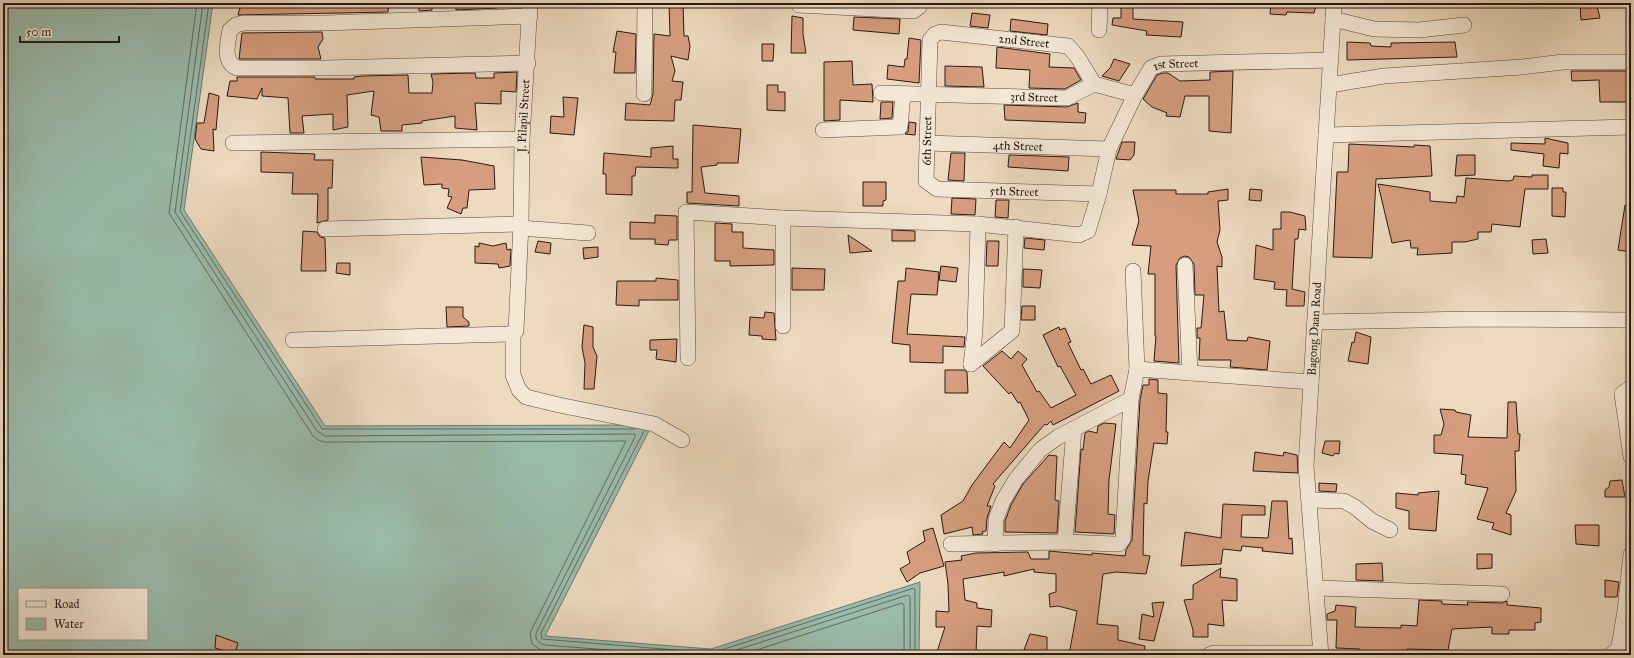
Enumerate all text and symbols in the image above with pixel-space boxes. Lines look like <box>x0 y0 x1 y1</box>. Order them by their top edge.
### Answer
scale bar <box>20 18 119 44</box>
text: 50 m <box>26 25 51 39</box>
street label: 2nd Street <box>998 31 1051 51</box>
street label: 1st Street <box>1151 56 1199 74</box>
street label: J. Pilapil Street <box>515 78 533 154</box>
street label: 3rd Street <box>1010 89 1059 105</box>
street label: 6th Street <box>920 115 934 166</box>
street label: 4th Street <box>993 138 1044 154</box>
street label: 5th Street <box>990 184 1040 199</box>
street label: Bagong Daan Road <box>1304 282 1324 376</box>
legend <box>18 588 148 640</box>
text: Road <box>54 597 80 611</box>
text: Water <box>54 617 84 631</box>

